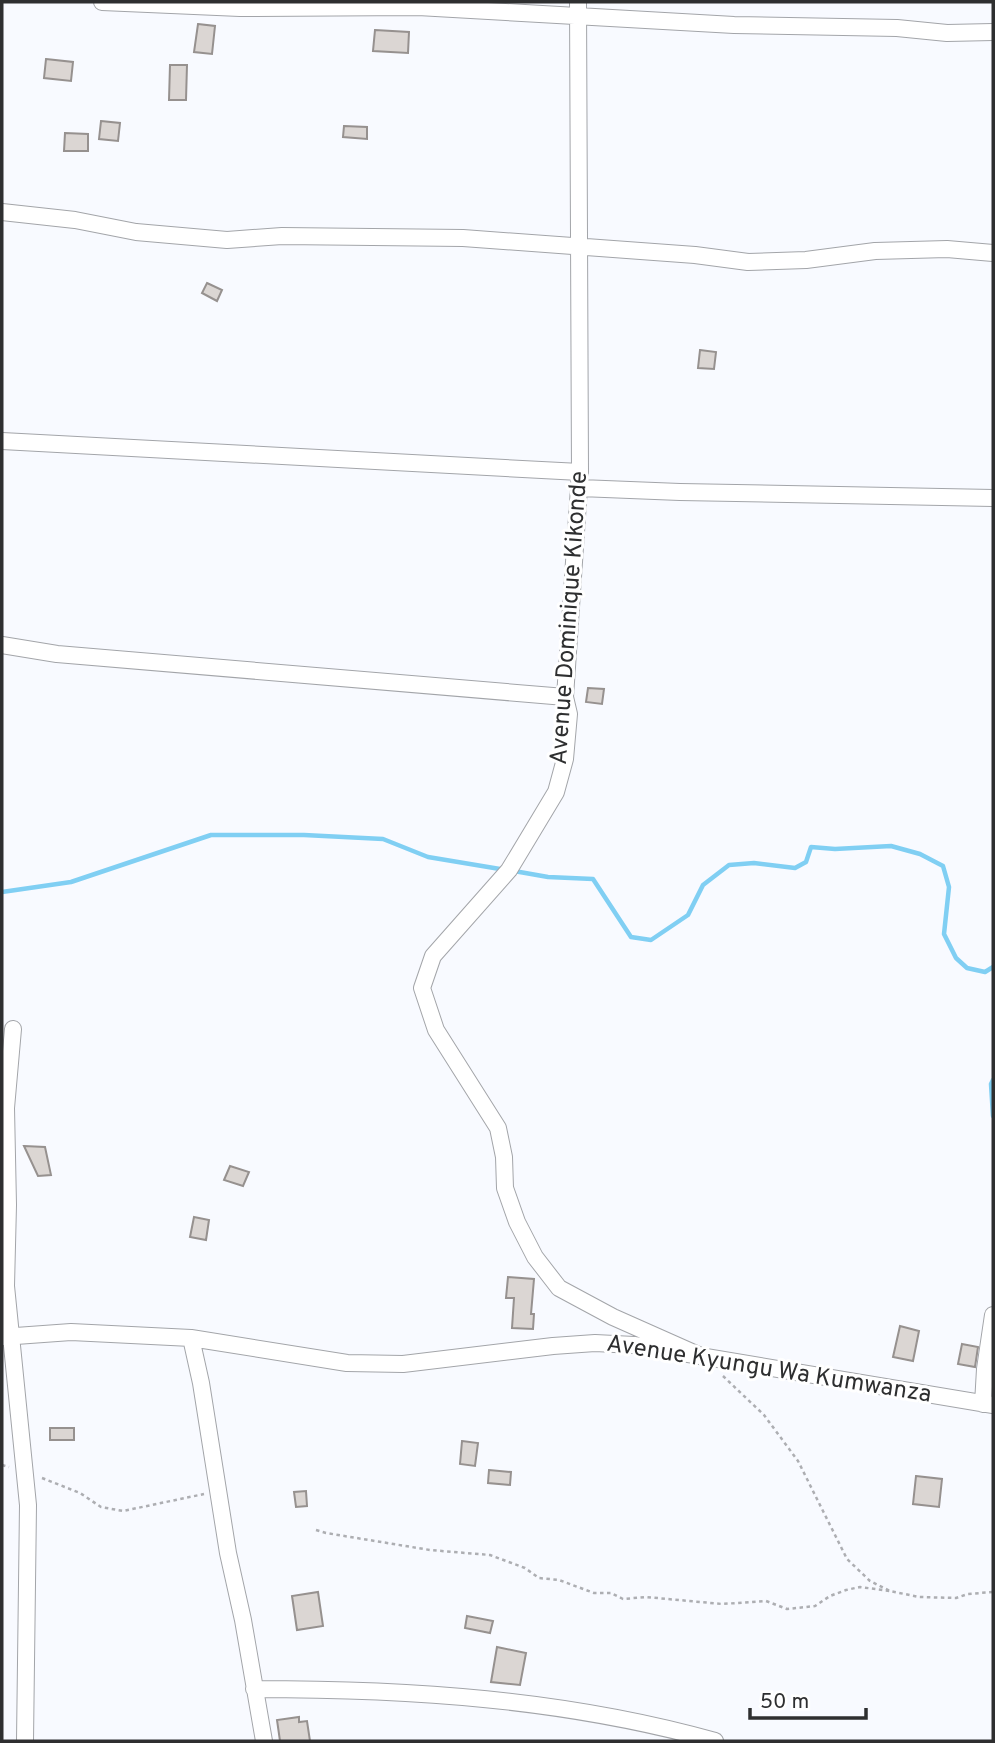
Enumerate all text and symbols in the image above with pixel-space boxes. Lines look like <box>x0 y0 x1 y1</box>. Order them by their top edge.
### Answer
street label: Avenue Dominique Kikonde <box>545 470 595 766</box>
street label: Avenue Kyungu Wa Kumwanza <box>604 1329 934 1411</box>
scale bar <box>750 1676 866 1720</box>
text: 50 m <box>760 1689 809 1716</box>

